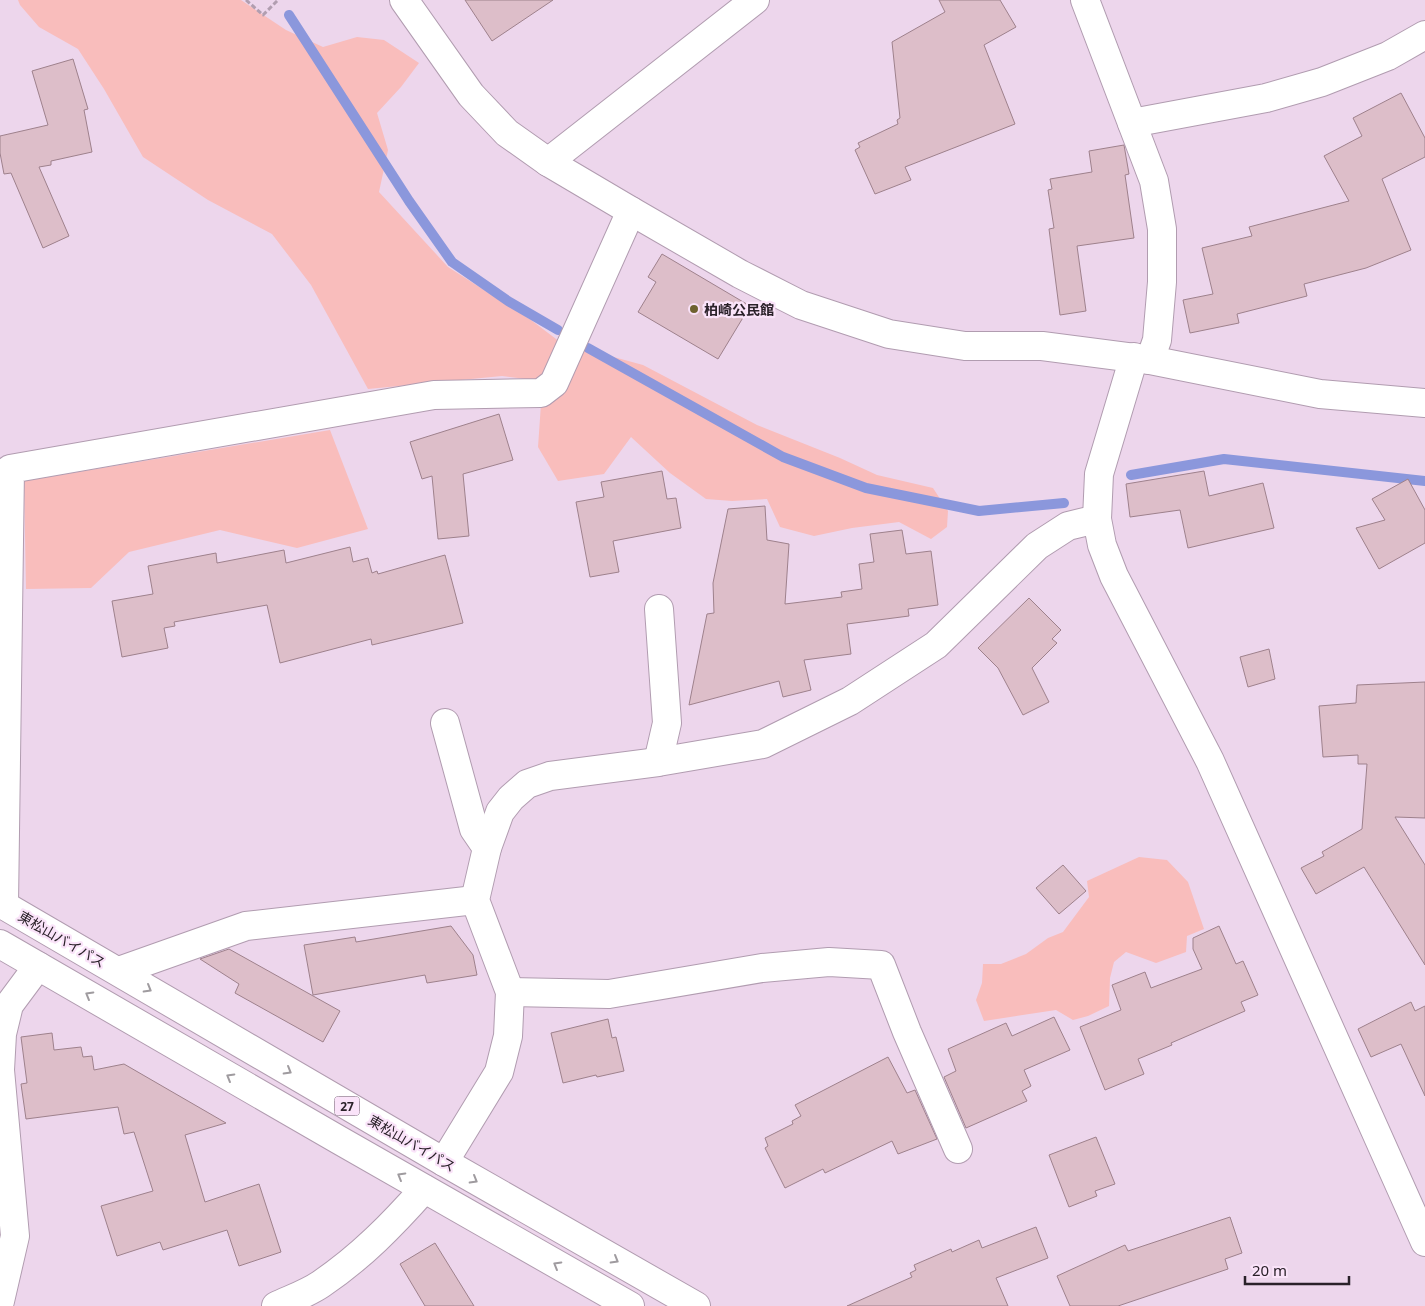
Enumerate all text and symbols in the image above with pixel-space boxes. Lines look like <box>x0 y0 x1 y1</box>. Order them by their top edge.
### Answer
place label: 柏崎公民館 <box>704 300 774 319</box>
marker: 柏崎公民館 <box>688 303 700 315</box>
street label: 東松山バイパス <box>15 906 109 972</box>
one-way arrow <box>143 982 152 992</box>
one-way arrow <box>86 992 95 1002</box>
one-way arrow <box>283 1064 292 1074</box>
one-way arrow <box>227 1073 236 1083</box>
road number: 27 <box>334 1096 360 1116</box>
street label: 東松山バイパス <box>365 1110 459 1176</box>
one-way arrow <box>397 1172 406 1182</box>
one-way arrow <box>469 1173 478 1183</box>
one-way arrow <box>610 1254 619 1264</box>
scale bar <box>1245 1254 1349 1286</box>
text: 20 m <box>1252 1260 1287 1280</box>
one-way arrow <box>554 1261 563 1271</box>

